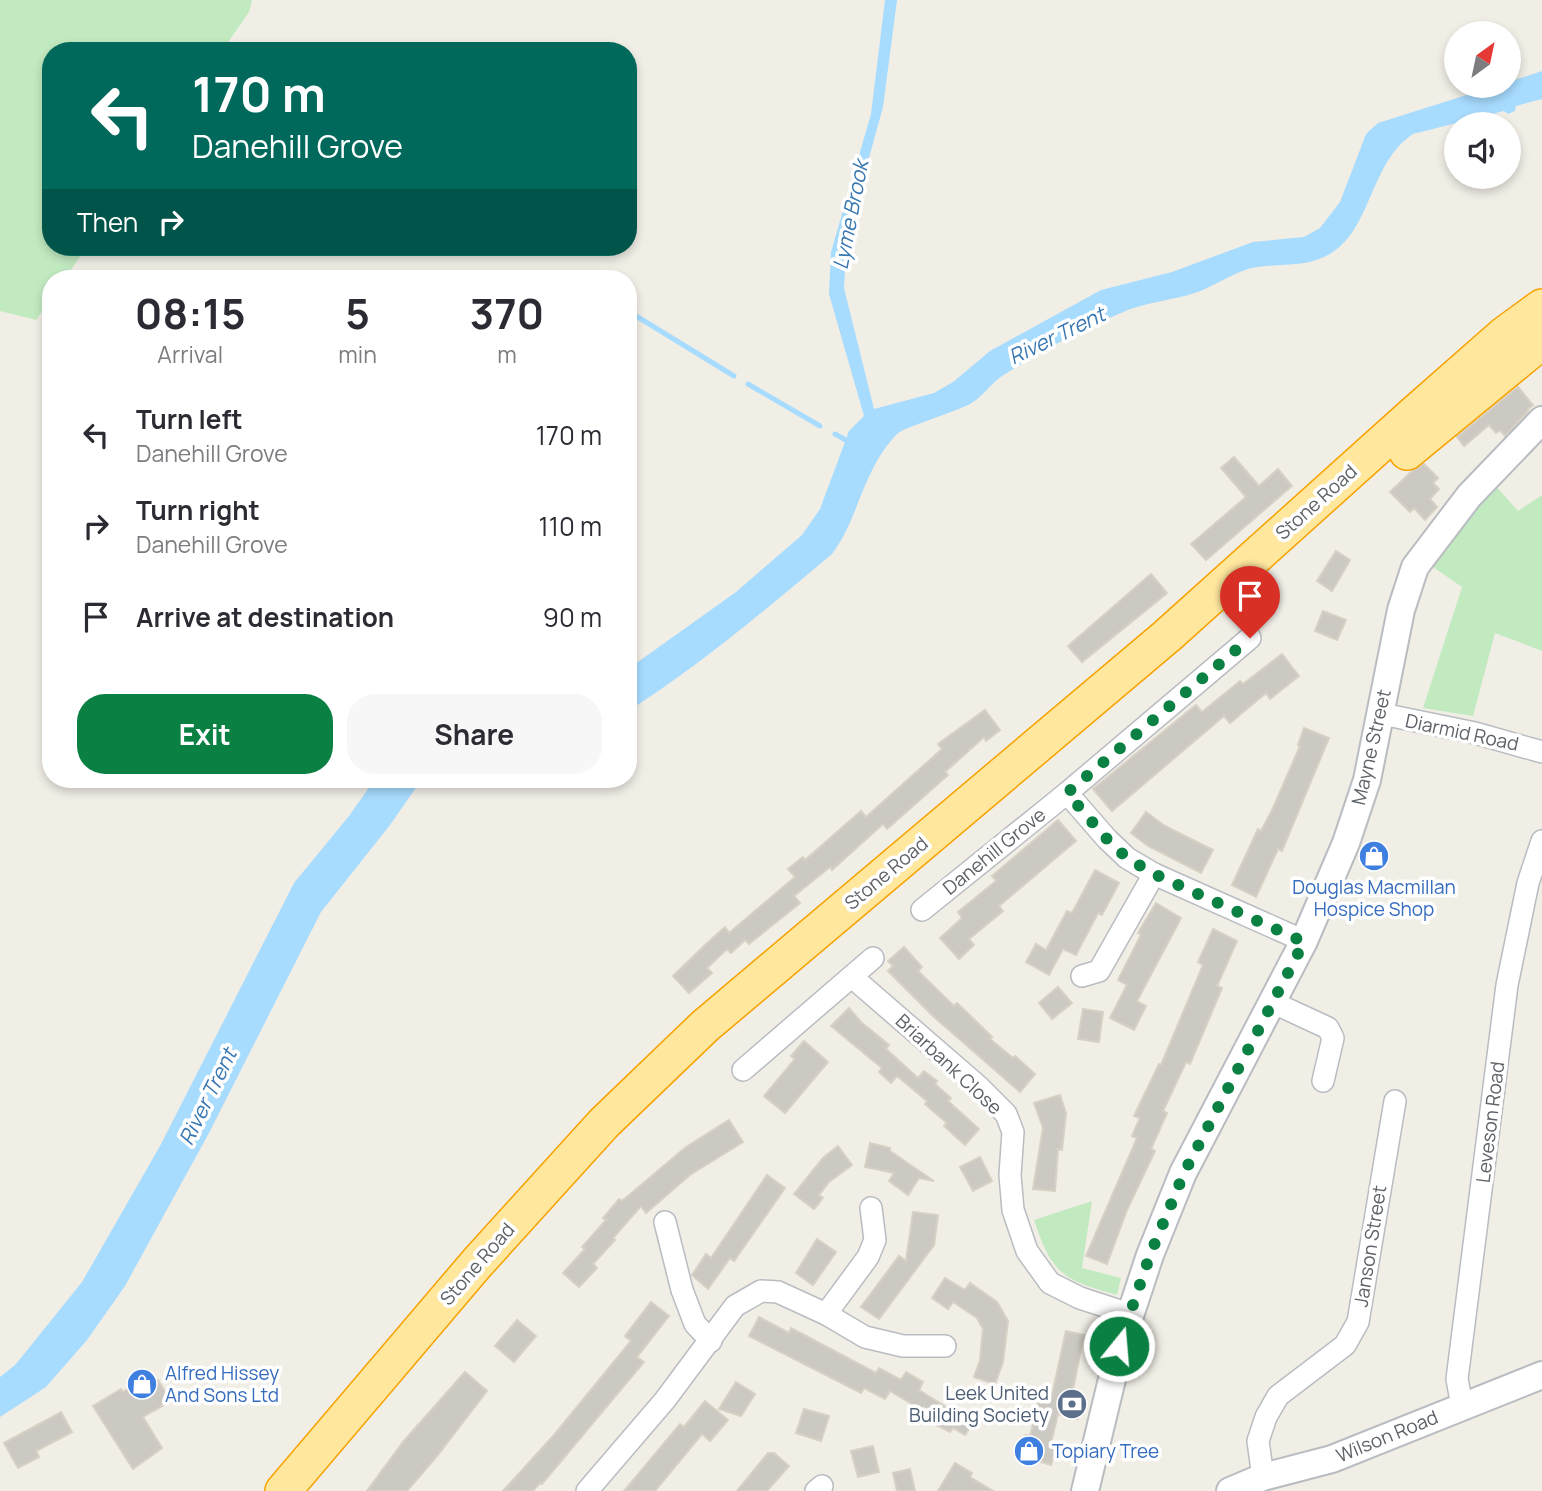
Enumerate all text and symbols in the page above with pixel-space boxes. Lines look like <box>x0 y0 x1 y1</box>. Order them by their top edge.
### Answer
north arrow <box>1444 21 1521 98</box>
map controls <box>1444 21 1521 189</box>
text: 170 m <box>192 60 326 127</box>
icon: left <box>77 70 168 161</box>
button: sound <box>1444 112 1521 189</box>
text: Danehill Grove <box>192 124 403 168</box>
water label: Lyme Brook <box>826 155 875 272</box>
icon: right <box>152 203 190 241</box>
text: Then <box>77 204 138 240</box>
text: 08:15 <box>135 284 246 342</box>
text: 5 <box>345 284 370 342</box>
text: 370 <box>470 284 544 342</box>
water label: River Trent <box>1004 299 1112 371</box>
text: Arrival <box>157 338 223 370</box>
text: min <box>338 338 377 370</box>
text: m <box>497 338 517 370</box>
text: Turn left <box>136 401 243 437</box>
icon: left <box>77 416 115 454</box>
text: 170 m <box>536 417 602 453</box>
text: Danehill Grove <box>136 437 288 469</box>
street label: Stone Road <box>1270 458 1362 546</box>
text: Turn right <box>136 492 260 528</box>
icon: right <box>77 507 115 545</box>
text: 110 m <box>539 508 602 544</box>
text: Danehill Grove <box>136 528 288 560</box>
pin <box>1220 566 1280 638</box>
icon: arrive <box>1231 577 1269 615</box>
icon: arrive <box>77 598 115 636</box>
text: Arrive at destination <box>136 599 394 635</box>
text: 90 m <box>543 599 602 635</box>
street label: Mayne Street <box>1345 687 1397 807</box>
button: Exit <box>77 694 333 774</box>
button: Share <box>347 694 602 774</box>
street label: Diarmid Road <box>1403 707 1521 757</box>
street label: Danehill Grove <box>937 801 1051 901</box>
street label: Stone Road <box>839 830 933 916</box>
shop icon: Douglas Macmillan Hospice Shop <box>1357 839 1391 873</box>
place label: Douglas Macmillan Hospice Shop <box>1292 874 1456 922</box>
street label: Briarbank Close <box>890 1008 1008 1120</box>
water label: River Trent <box>172 1041 244 1149</box>
street label: Leveson Road <box>1470 1060 1510 1184</box>
street label: Janson Street <box>1348 1183 1392 1309</box>
street label: Stone Road <box>434 1217 520 1311</box>
position arrow <box>1082 1309 1156 1383</box>
place label: Alfred Hissey And Sons Ltd <box>165 1360 279 1408</box>
shop icon: Alfred Hissey And Sons Ltd <box>125 1367 159 1401</box>
place label: Leek United Building Society <box>909 1380 1049 1428</box>
bank icon: Leek United Building Society <box>1055 1387 1089 1421</box>
street label: Wilson Road <box>1332 1404 1442 1468</box>
shop icon: Topiary Tree <box>1012 1434 1046 1468</box>
place label: Topiary Tree <box>1052 1438 1159 1464</box>

